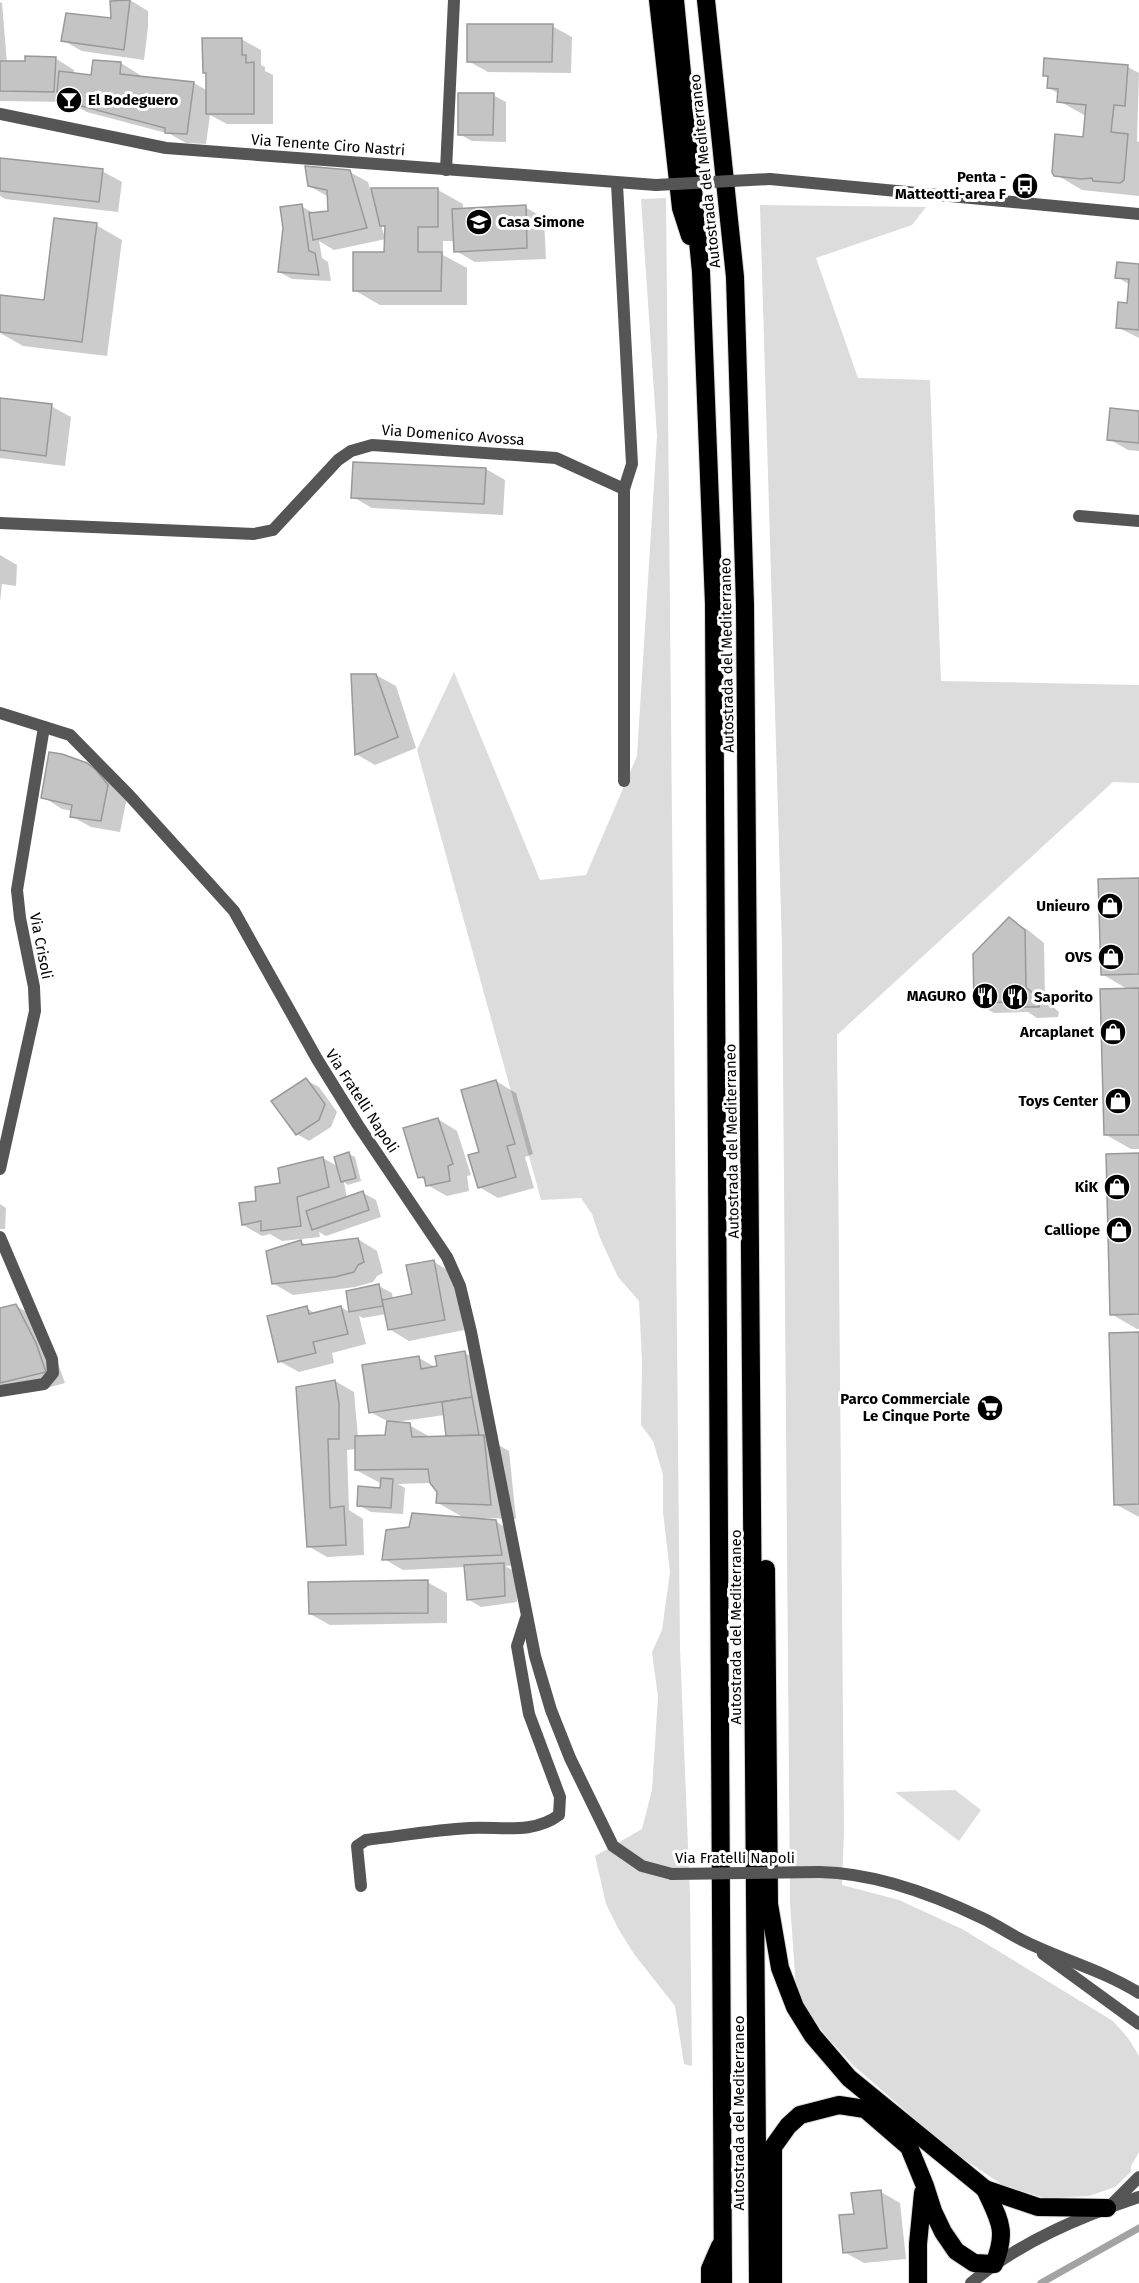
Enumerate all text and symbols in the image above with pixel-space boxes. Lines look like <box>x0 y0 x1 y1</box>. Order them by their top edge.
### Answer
street label: Autostrada del Mediterraneo <box>686 73 724 269</box>
bar icon: El Bodeguero <box>54 85 84 115</box>
place label: El Bodeguero <box>88 91 179 109</box>
street label: Via Tenente Ciro Nastri <box>250 131 406 159</box>
place label: Penta - Matteotti-area F <box>895 168 1007 203</box>
bus stop icon: Penta - Matteotti-area F <box>1010 171 1040 201</box>
school or university icon: Casa Simone <box>464 207 494 237</box>
place label: Casa Simone <box>498 213 585 231</box>
street label: Via Domenico Avossa <box>381 421 525 449</box>
street label: Autostrada del Mediterraneo <box>716 557 738 753</box>
shop icon: Unieuro <box>1095 891 1125 921</box>
place label: Unieuro <box>1036 897 1090 915</box>
street label: Via Crisoli <box>26 911 56 981</box>
shop icon: OVS <box>1096 942 1126 972</box>
place label: OVS <box>1065 948 1092 966</box>
restaurant icon: MAGURO <box>970 981 1000 1011</box>
restaurant icon: Saporito <box>1000 982 1030 1012</box>
place label: MAGURO <box>907 987 966 1005</box>
place label: Saporito <box>1034 988 1093 1006</box>
shop icon: Arcaplanet <box>1098 1017 1128 1047</box>
place label: Arcaplanet <box>1019 1023 1094 1041</box>
street label: Autostrada del Mediterraneo <box>721 1043 743 1239</box>
street label: Via Fratelli Napoli <box>322 1046 402 1156</box>
shop icon: Toys Center <box>1103 1086 1133 1116</box>
place label: Toys Center <box>1019 1092 1099 1110</box>
shop icon: KiK <box>1102 1172 1132 1202</box>
place label: KiK <box>1075 1178 1098 1196</box>
shop icon: Calliope <box>1104 1215 1134 1245</box>
place label: Calliope <box>1044 1221 1100 1239</box>
place label: Parco Commerciale Le Cinque Porte <box>840 1390 970 1425</box>
supermarket icon: Parco Commerciale Le Cinque Porte <box>975 1393 1005 1423</box>
street label: Autostrada del Mediterraneo <box>727 1529 745 1725</box>
street label: Via Fratelli Napoli <box>675 1849 795 1867</box>
street label: Autostrada del Mediterraneo <box>730 2015 748 2211</box>

